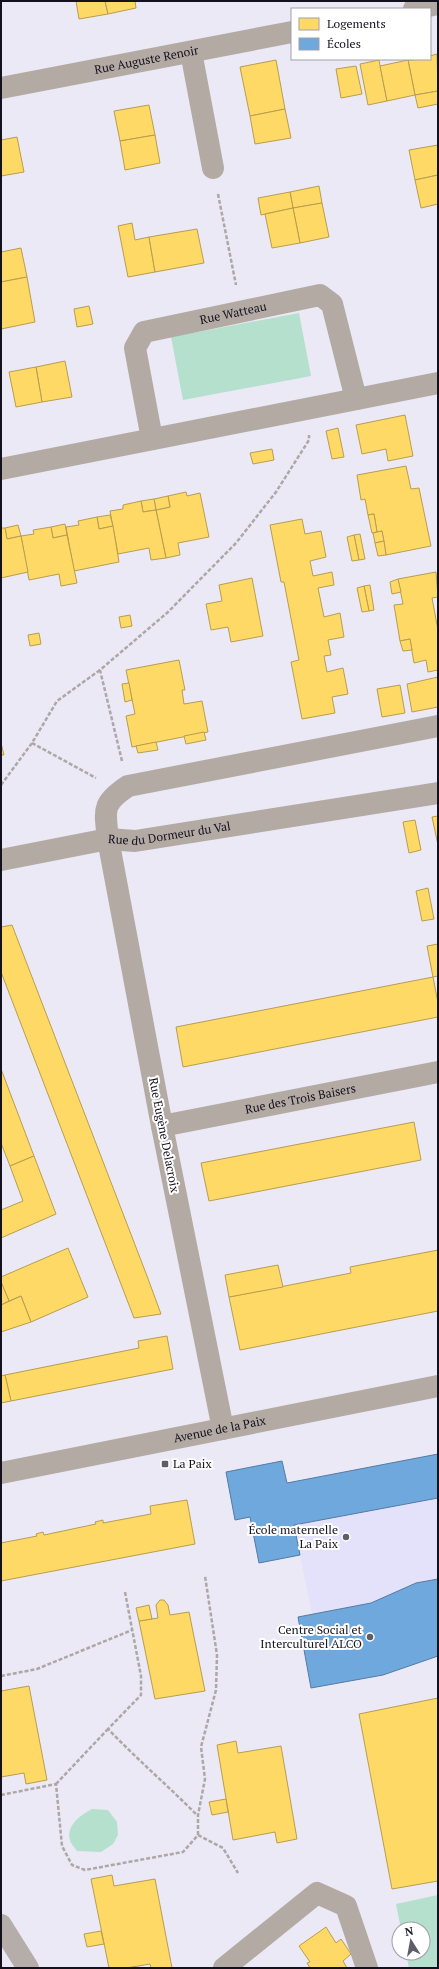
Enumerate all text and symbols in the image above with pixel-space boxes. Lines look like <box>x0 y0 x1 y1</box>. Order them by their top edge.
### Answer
legend <box>291 8 431 60</box>
text: Logements <box>327 16 386 31</box>
text: Écoles <box>327 36 361 51</box>
street label: Rue Auguste Renoir <box>93 42 200 77</box>
street label: Rue Watteau <box>198 298 268 327</box>
street label: Rue du Dormeur du Val <box>108 818 232 848</box>
street label: Rue Eugène Delacroix <box>146 1076 183 1194</box>
street label: Rue des Trois Baisers <box>244 1080 357 1117</box>
street label: Avenue de la Paix <box>172 1412 268 1445</box>
place label: La Paix <box>173 1456 212 1471</box>
marker: La Paix <box>160 1459 170 1469</box>
place label: École maternelle La Paix <box>249 1522 339 1551</box>
marker: École maternelle La Paix <box>341 1532 351 1542</box>
place label: Centre Social et Interculturel ALCO <box>260 1622 363 1651</box>
marker: Centre Social et Interculturel ALCO <box>365 1632 375 1642</box>
north arrow <box>391 1921 431 1961</box>
text: N <box>404 1923 415 1939</box>

